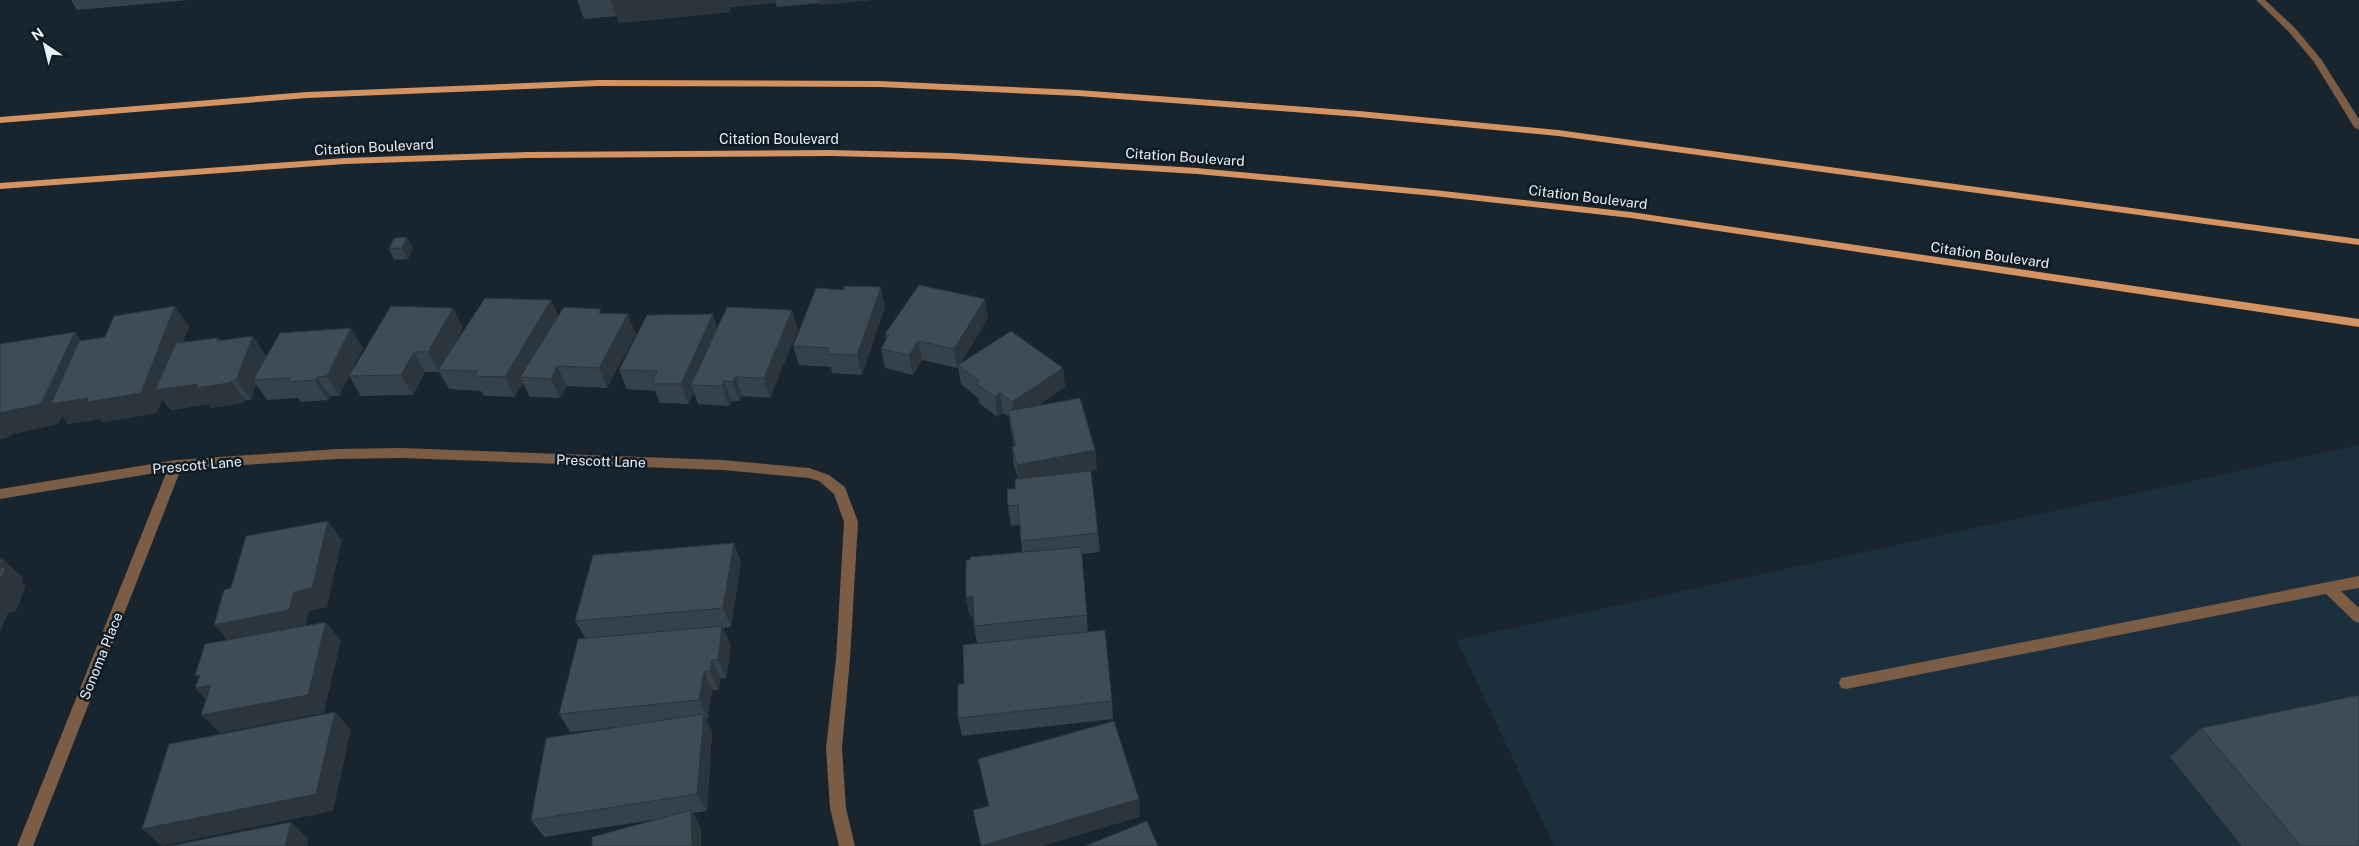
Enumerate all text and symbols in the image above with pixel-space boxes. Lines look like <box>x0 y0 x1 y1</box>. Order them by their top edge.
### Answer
north arrow <box>20 20 70 70</box>
text: N <box>28 25 47 44</box>
street label: Citation Boulevard <box>719 131 839 147</box>
street label: Citation Boulevard <box>314 136 434 158</box>
street label: Citation Boulevard <box>1125 145 1245 169</box>
street label: Citation Boulevard <box>1528 182 1648 212</box>
street label: Citation Boulevard <box>1930 239 2050 271</box>
street label: Prescott Lane <box>556 451 646 471</box>
street label: Prescott Lane <box>152 453 242 477</box>
street label: Sonoma Place <box>76 610 126 702</box>

